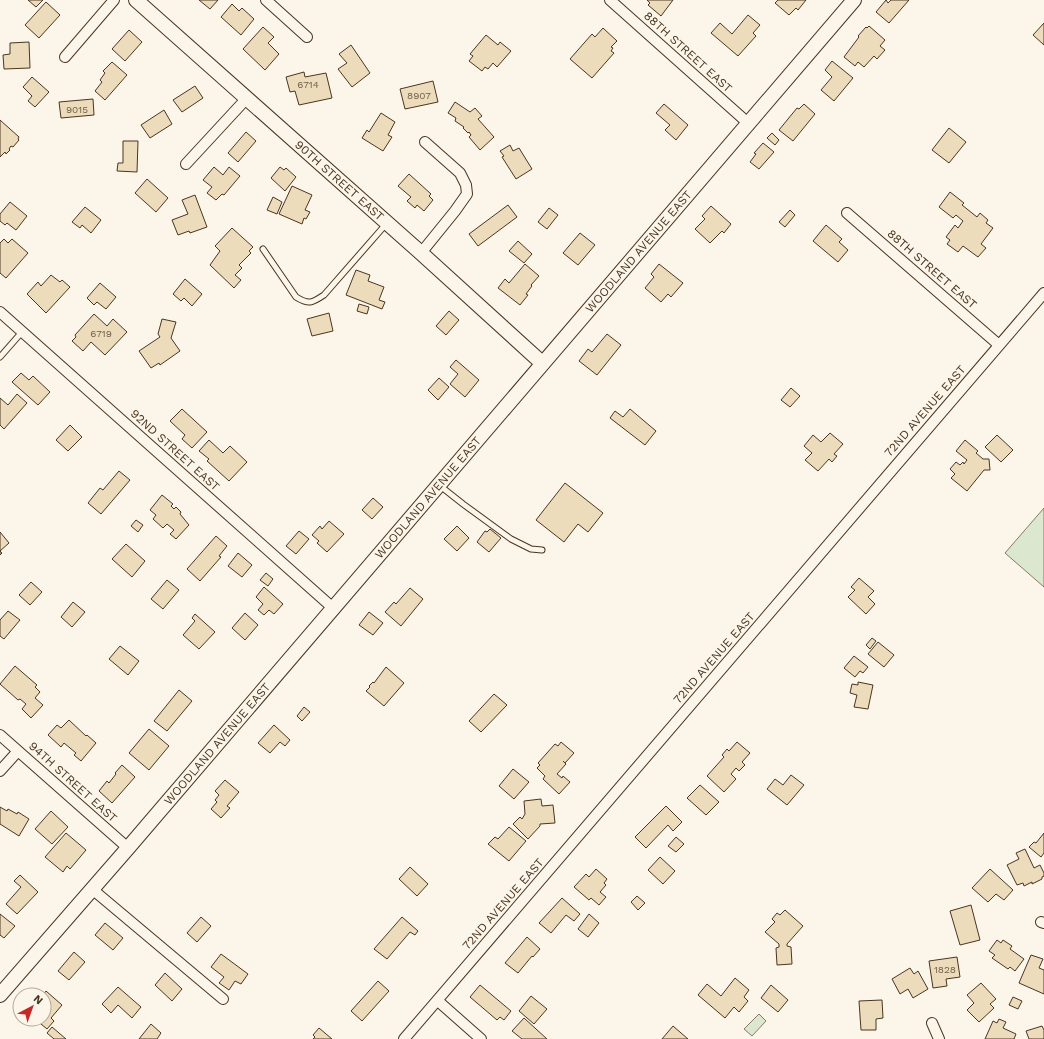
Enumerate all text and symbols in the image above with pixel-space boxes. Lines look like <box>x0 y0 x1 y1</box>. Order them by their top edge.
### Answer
street label: 88TH STREET EAST <box>641 9 735 95</box>
house number: 6714 <box>297 79 319 90</box>
house number: 8907 <box>407 90 431 101</box>
house number: 9015 <box>66 104 88 115</box>
street label: 90TH STREET EAST <box>292 137 387 224</box>
street label: WOODLAND AVENUE EAST <box>583 188 695 315</box>
street label: 88TH STREET EAST <box>884 226 980 312</box>
house number: 6719 <box>90 328 112 339</box>
street label: 72ND AVENUE EAST <box>881 362 969 460</box>
street label: 92ND STREET EAST <box>128 406 222 494</box>
street label: WOODLAND AVENUE EAST <box>372 434 484 562</box>
street label: 72ND AVENUE EAST <box>670 609 758 707</box>
street label: WOODLAND AVENUE EAST <box>161 680 273 808</box>
street label: 94TH STREET EAST <box>26 739 120 825</box>
street label: 72ND AVENUE EAST <box>459 855 547 953</box>
house number: 1828 <box>934 964 956 975</box>
north arrow <box>12 987 52 1027</box>
text: N <box>31 992 46 1007</box>

